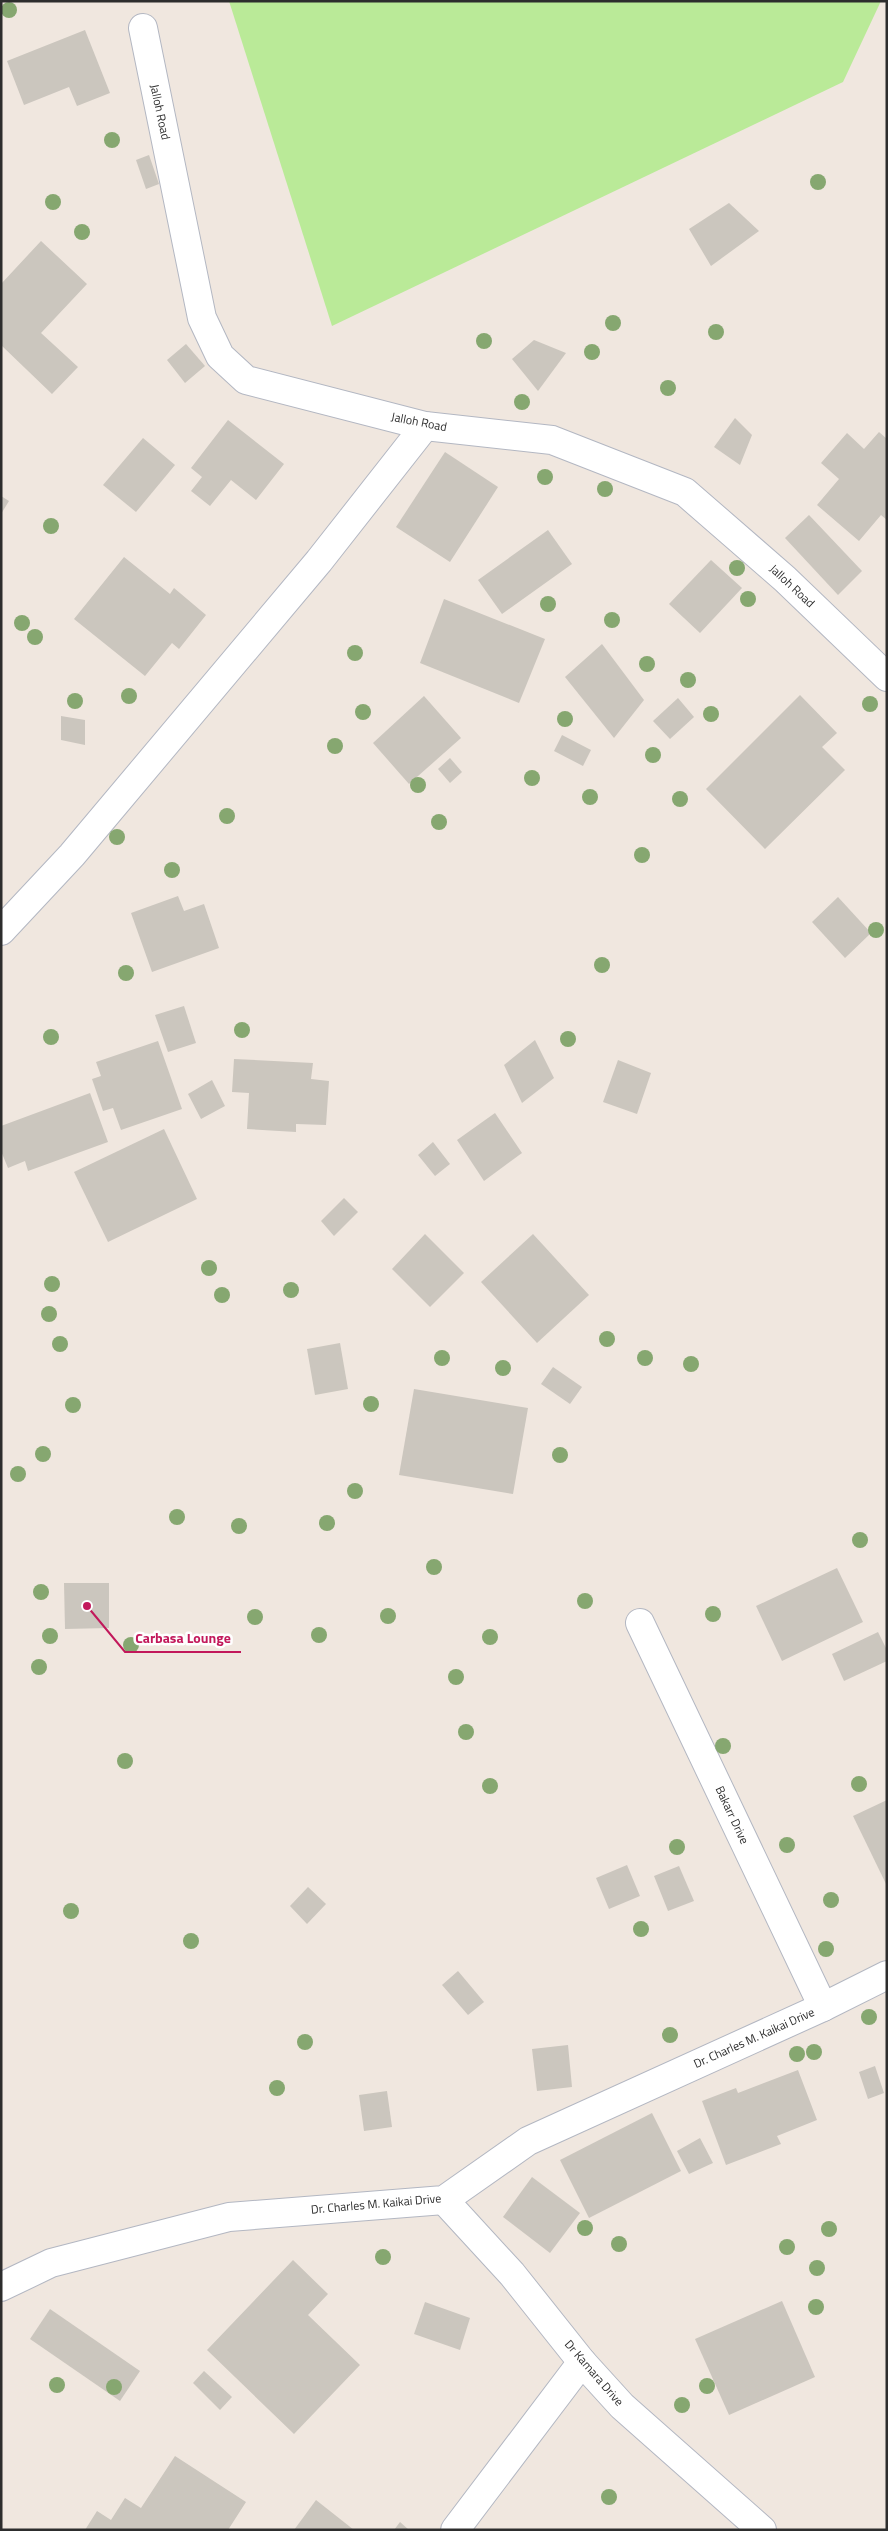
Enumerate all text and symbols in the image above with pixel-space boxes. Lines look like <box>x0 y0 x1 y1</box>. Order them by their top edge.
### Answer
street label: Jalloh Road <box>145 82 176 141</box>
street label: Jalloh Road <box>390 407 449 436</box>
street label: Jalloh Road <box>765 559 819 612</box>
callout: Carbasa Lounge <box>125 1623 241 1652</box>
text: Carbasa Lounge <box>135 1627 231 1648</box>
street label: Bakarr Drive <box>711 1783 754 1847</box>
street label: Dr. Charles M. Kaikai Drive <box>690 2002 817 2073</box>
street label: Dr. Charles M. Kaikai Drive <box>310 2188 442 2219</box>
street label: Dr Kamara Drive <box>560 2335 629 2410</box>

